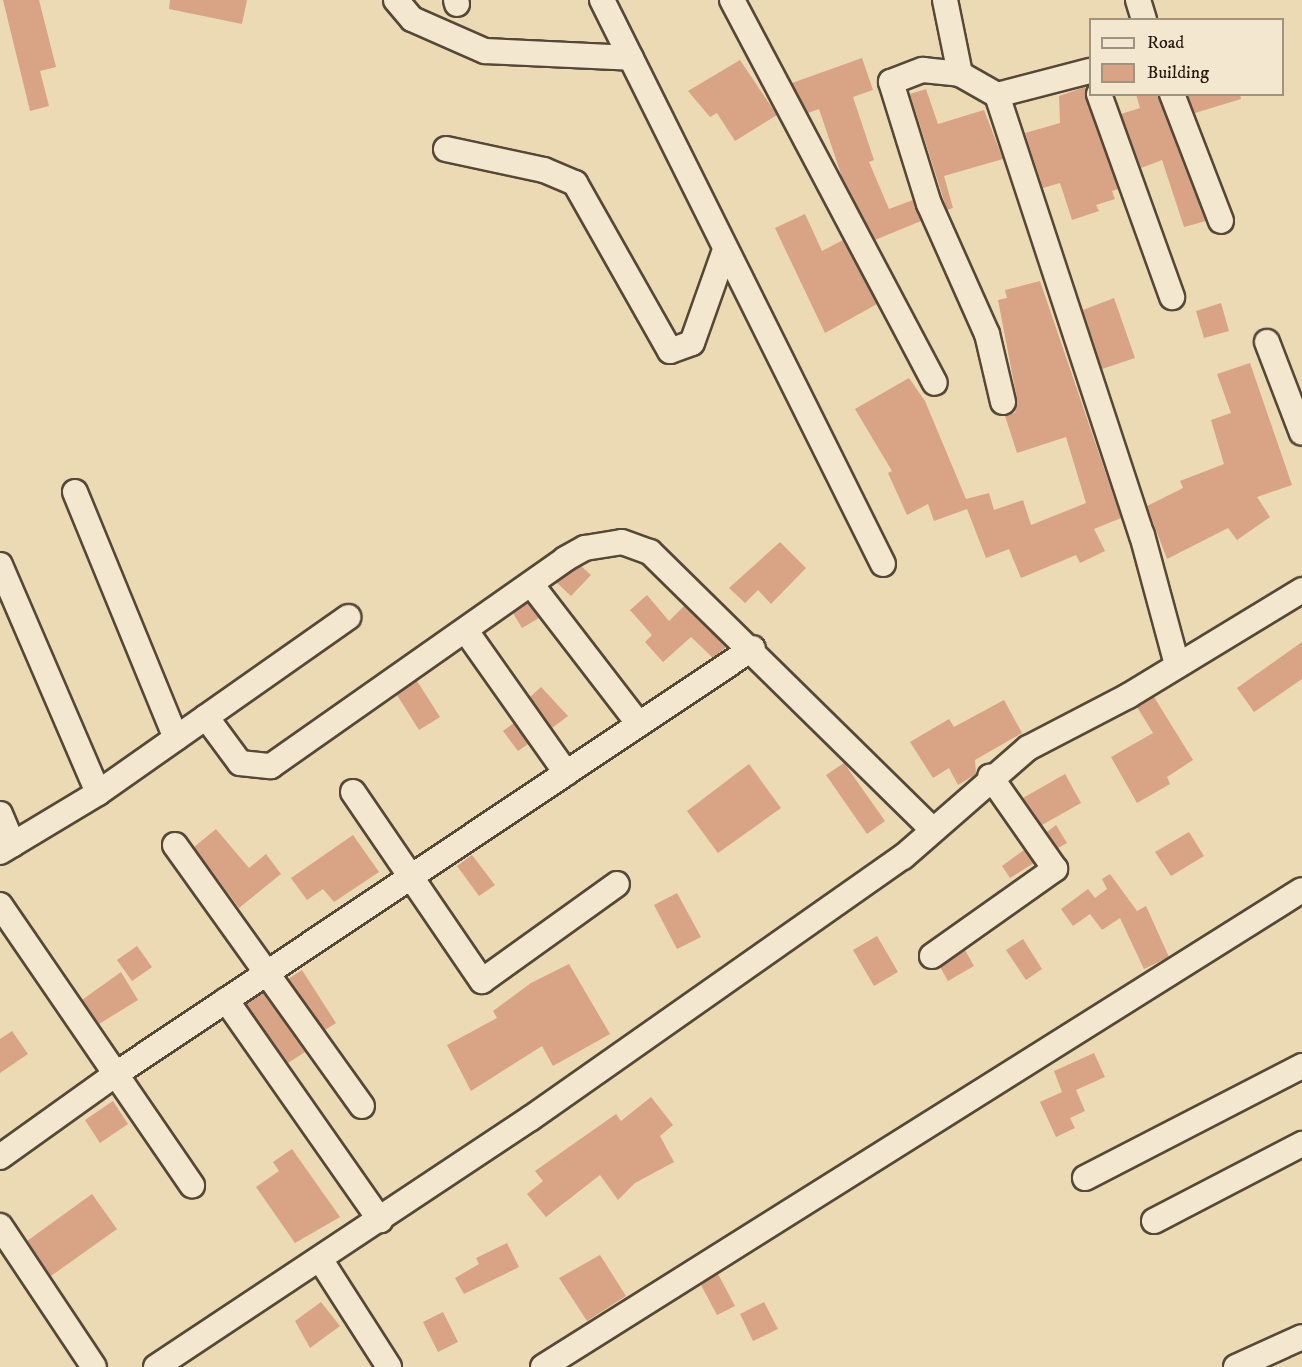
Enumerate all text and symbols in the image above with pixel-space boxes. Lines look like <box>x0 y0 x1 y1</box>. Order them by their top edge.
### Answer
legend <box>1089 18 1284 96</box>
text: Road <box>1147 32 1184 54</box>
text: Building <box>1147 62 1209 84</box>

